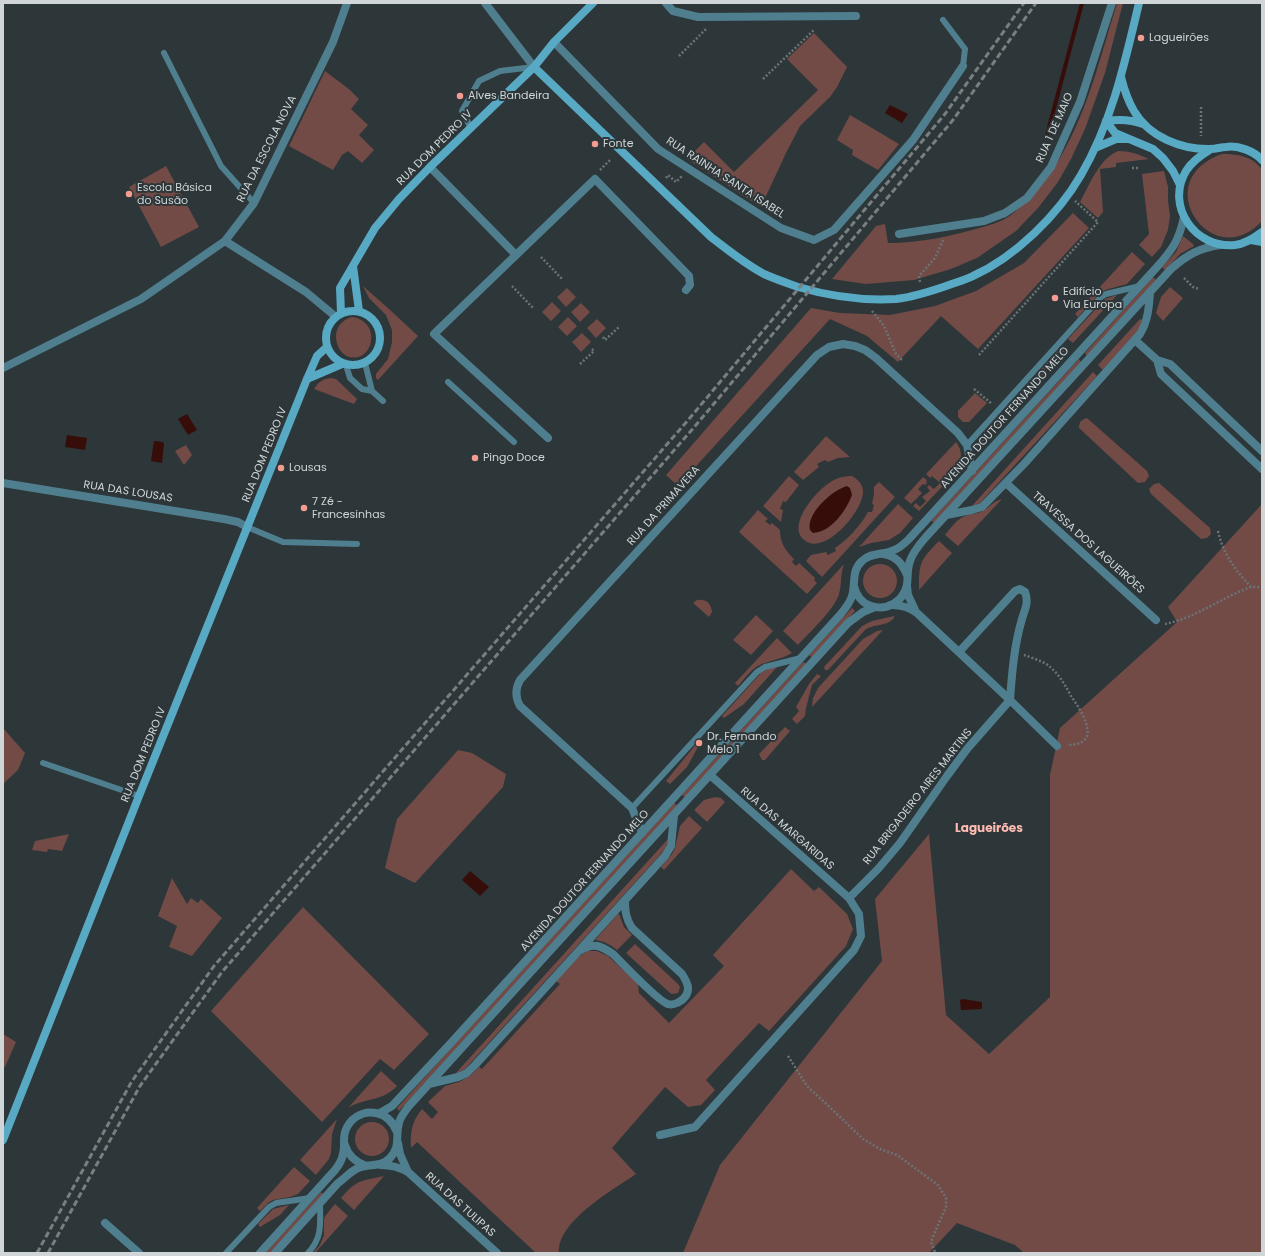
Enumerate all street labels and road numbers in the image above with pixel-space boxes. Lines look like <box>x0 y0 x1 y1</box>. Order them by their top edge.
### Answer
street label: RUA 1 DE MAIO <box>1034 91 1076 165</box>
street label: RUA DA ESCOLA NOVA <box>234 93 300 205</box>
street label: RUA DOM PEDRO IV <box>394 107 476 189</box>
street label: RUA RAINHA SANTA ISABEL <box>663 135 787 221</box>
street label: AVENIDA DOUTOR FERNANDO MELO <box>938 345 1072 491</box>
street label: RUA DOM PEDRO IV <box>240 405 290 505</box>
street label: RUA DA PRIMAVERA <box>625 464 703 548</box>
street label: RUA DAS LOUSAS <box>82 478 174 506</box>
street label: TRAVESSA DOS LAGUEIRÕES <box>1029 489 1147 597</box>
street label: RUA DOM PEDRO IV <box>119 705 169 805</box>
street label: RUA BRIGADEIRO AIRES MARTINS <box>861 726 975 868</box>
street label: RUA DAS MARGARIDAS <box>738 785 836 873</box>
street label: AVENIDA DOUTOR FERNANDO MELO <box>518 808 652 954</box>
street label: RUA DAS TULIPAS <box>422 1170 498 1240</box>

